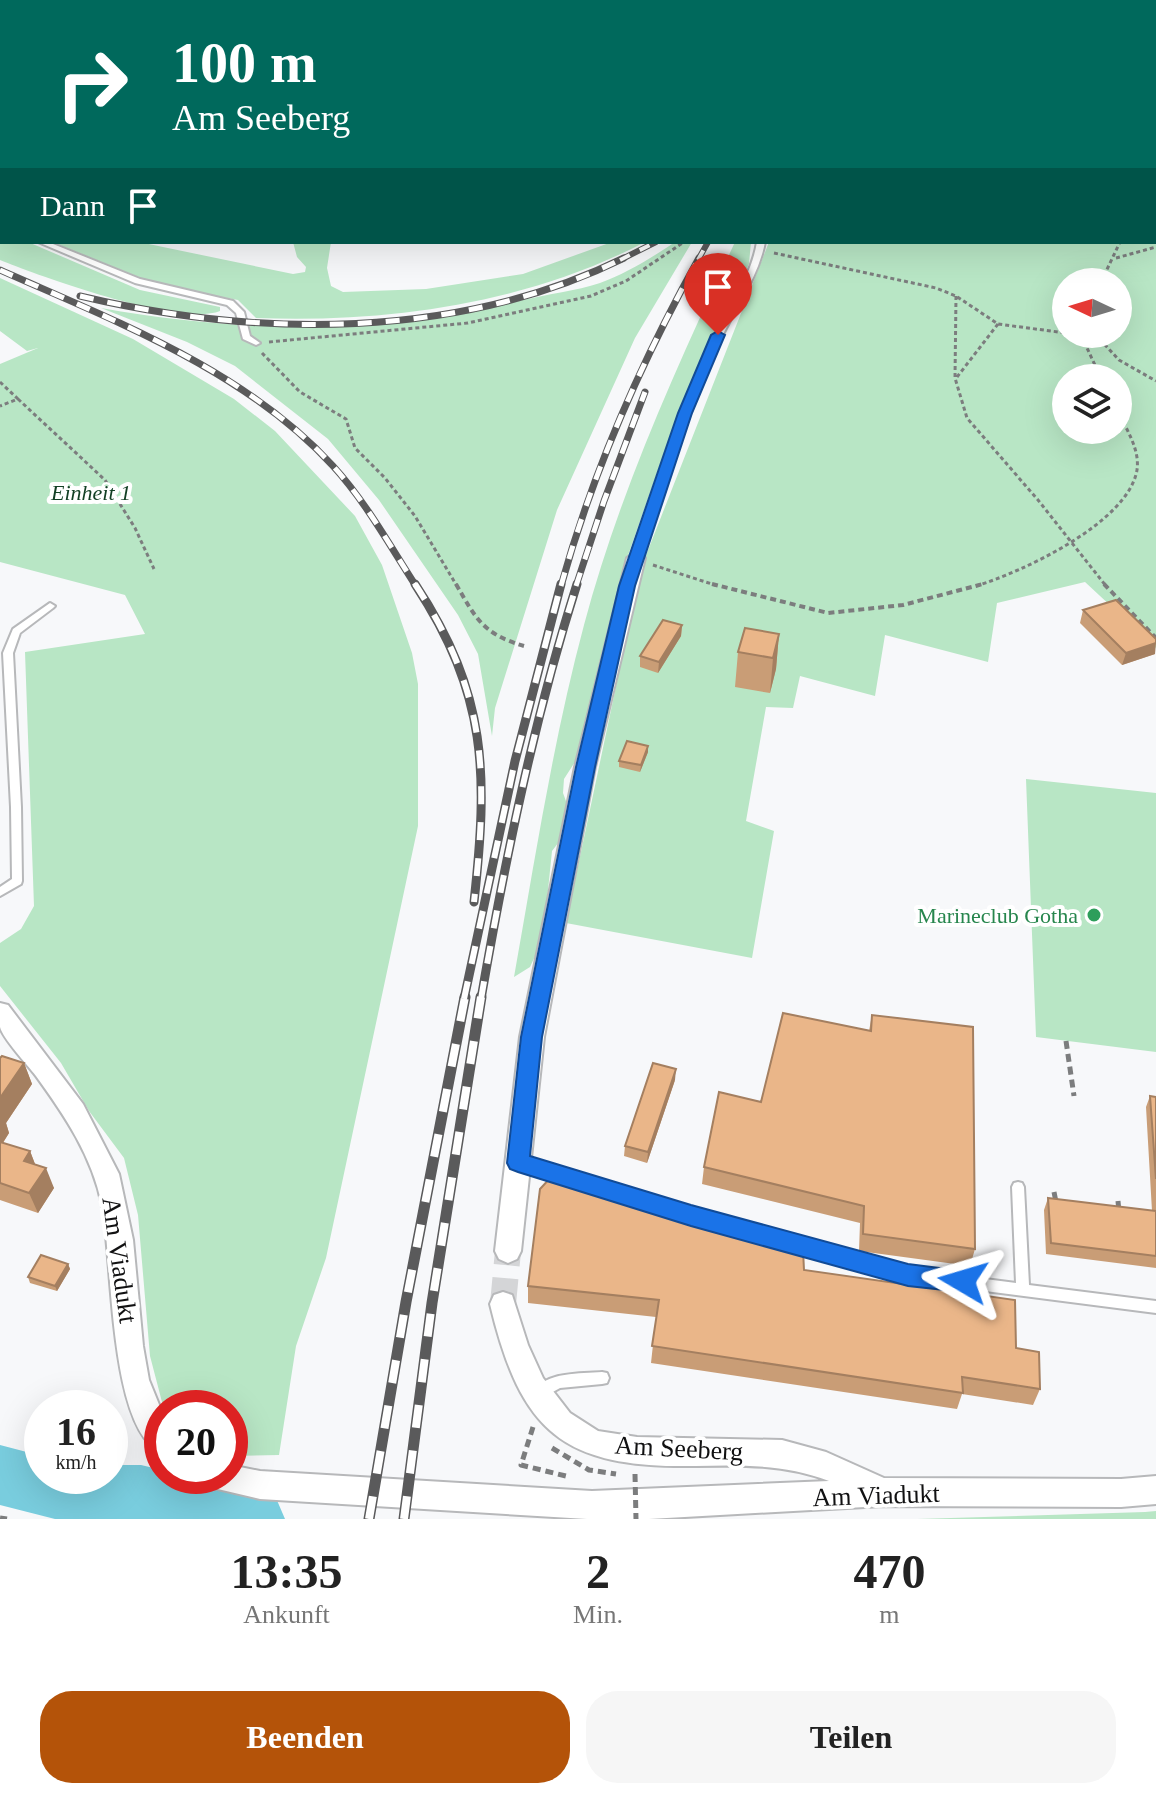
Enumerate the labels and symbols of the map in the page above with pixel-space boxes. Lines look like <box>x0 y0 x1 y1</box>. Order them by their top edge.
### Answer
pin <box>684 253 752 335</box>
north arrow <box>1052 268 1132 348</box>
park label: Einheit 1 <box>50 480 131 505</box>
place label: Marineclub Gotha <box>917 903 1078 928</box>
marker: Marineclub Gotha <box>1085 906 1103 924</box>
street label: Am Viadukt <box>96 1195 143 1326</box>
position arrow <box>921 1239 1005 1323</box>
speed limit sign: 20 <box>144 1390 248 1494</box>
street label: Am Seeberg <box>614 1431 744 1466</box>
street label: Am Viadukt <box>812 1479 941 1512</box>

